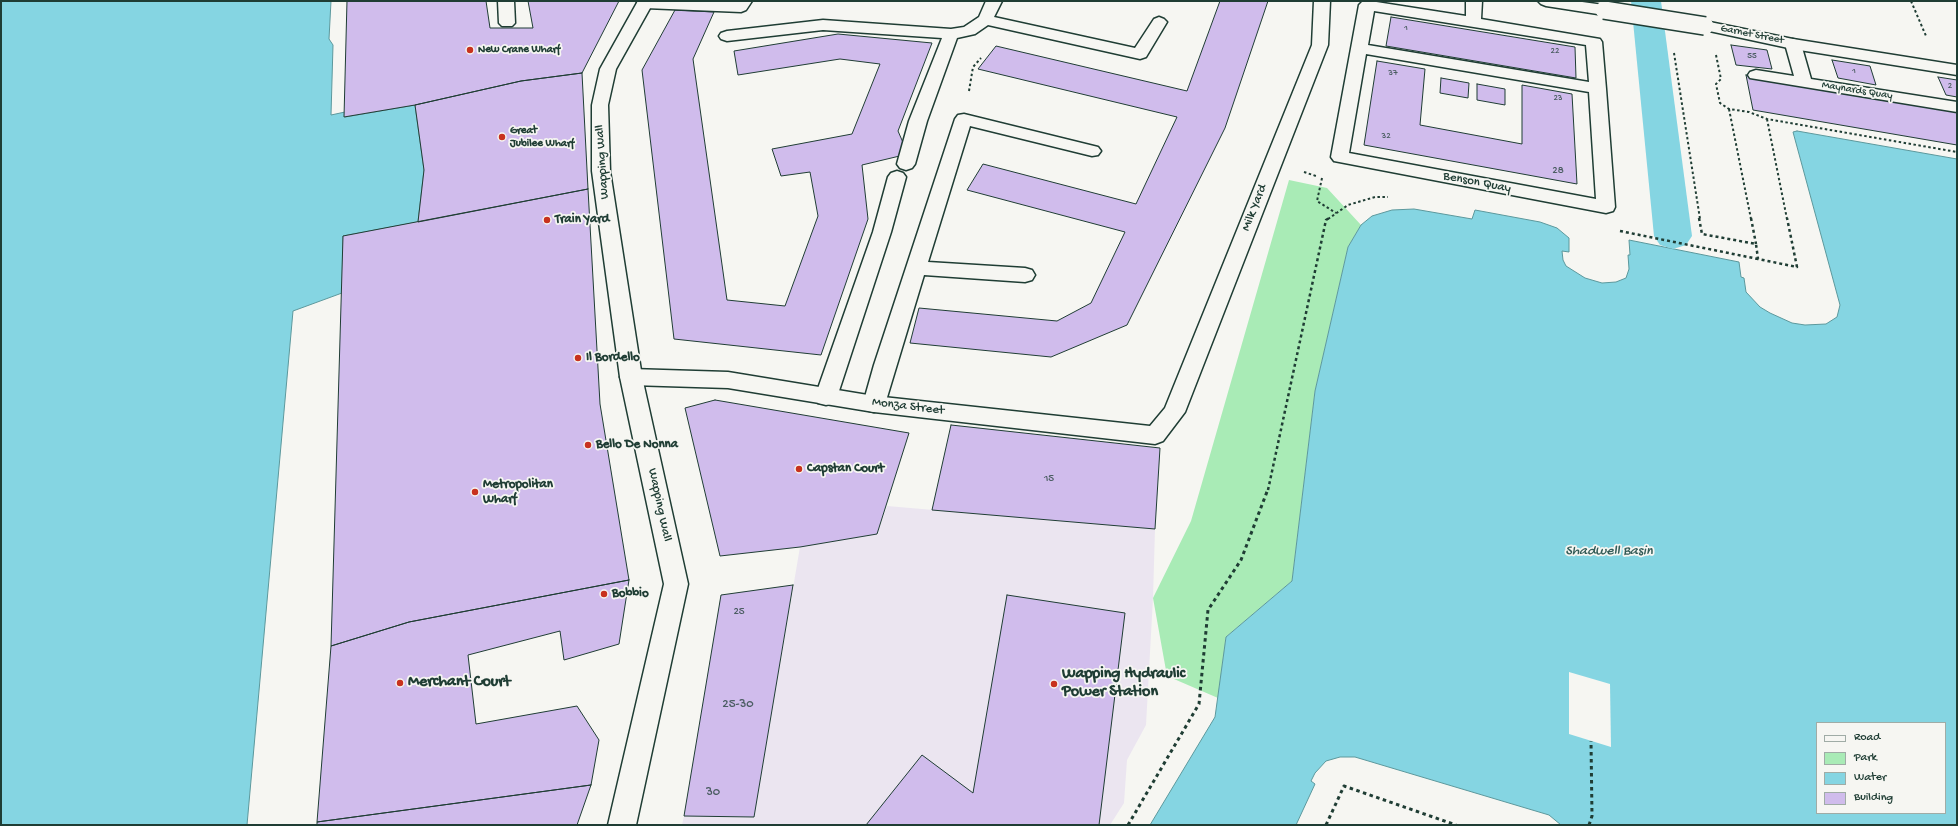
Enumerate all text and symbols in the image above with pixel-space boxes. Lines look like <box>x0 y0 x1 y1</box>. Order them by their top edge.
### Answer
street label: Garnet Street <box>1719 22 1785 48</box>
house number: 1 <box>1404 24 1408 34</box>
place label: New Crane Wharf <box>478 43 560 57</box>
marker: New Crane Wharf <box>465 45 475 55</box>
house number: 22 <box>1551 47 1559 57</box>
house number: 55 <box>1747 52 1757 62</box>
house number: 1 <box>1852 67 1856 77</box>
house number: 37 <box>1388 69 1398 79</box>
street label: Maynards Quay <box>1821 79 1893 103</box>
house number: 2 <box>1948 82 1952 92</box>
house number: 23 <box>1553 94 1563 104</box>
place label: Great Jubilee Wharf <box>510 124 574 150</box>
street label: Wapping Wall <box>593 124 613 200</box>
marker: Great Jubilee Wharf <box>497 132 507 142</box>
house number: 32 <box>1381 132 1391 142</box>
house number: 28 <box>1552 164 1564 178</box>
street label: Benson Quay <box>1442 169 1512 197</box>
street label: Milk Yard <box>1239 182 1271 234</box>
place label: Train Yard <box>555 212 609 228</box>
marker: Train Yard <box>542 215 552 225</box>
place label: Il Bordello <box>586 350 640 366</box>
marker: Il Bordello <box>573 353 583 363</box>
street label: Monza Street <box>871 395 945 419</box>
place label: Bello De Nonna <box>596 437 678 453</box>
marker: Bello De Nonna <box>583 440 593 450</box>
place label: Capstan Court <box>807 461 884 477</box>
marker: Capstan Court <box>794 464 804 474</box>
street label: Wapping Wall <box>644 467 674 543</box>
house number: 15 <box>1044 472 1054 486</box>
place label: Metropolitan Wharf <box>483 477 553 508</box>
marker: Metropolitan Wharf <box>470 487 480 497</box>
water label: Shadwell Basin <box>1565 544 1653 560</box>
place label: Bobbio <box>612 586 649 602</box>
marker: Bobbio <box>599 589 609 599</box>
house number: 25 <box>733 605 745 619</box>
place label: Wapping Hydraulic Power Station <box>1062 665 1185 703</box>
place label: Merchant Court <box>408 673 511 693</box>
marker: Merchant Court <box>395 678 405 688</box>
marker: Wapping Hydraulic Power Station <box>1049 679 1059 689</box>
house number: 25-30 <box>722 697 754 713</box>
legend <box>1816 722 1946 814</box>
text: Road <box>1854 731 1880 745</box>
text: Park <box>1854 751 1877 765</box>
text: Water <box>1854 771 1886 785</box>
house number: 30 <box>706 785 720 801</box>
text: Building <box>1854 791 1893 805</box>

